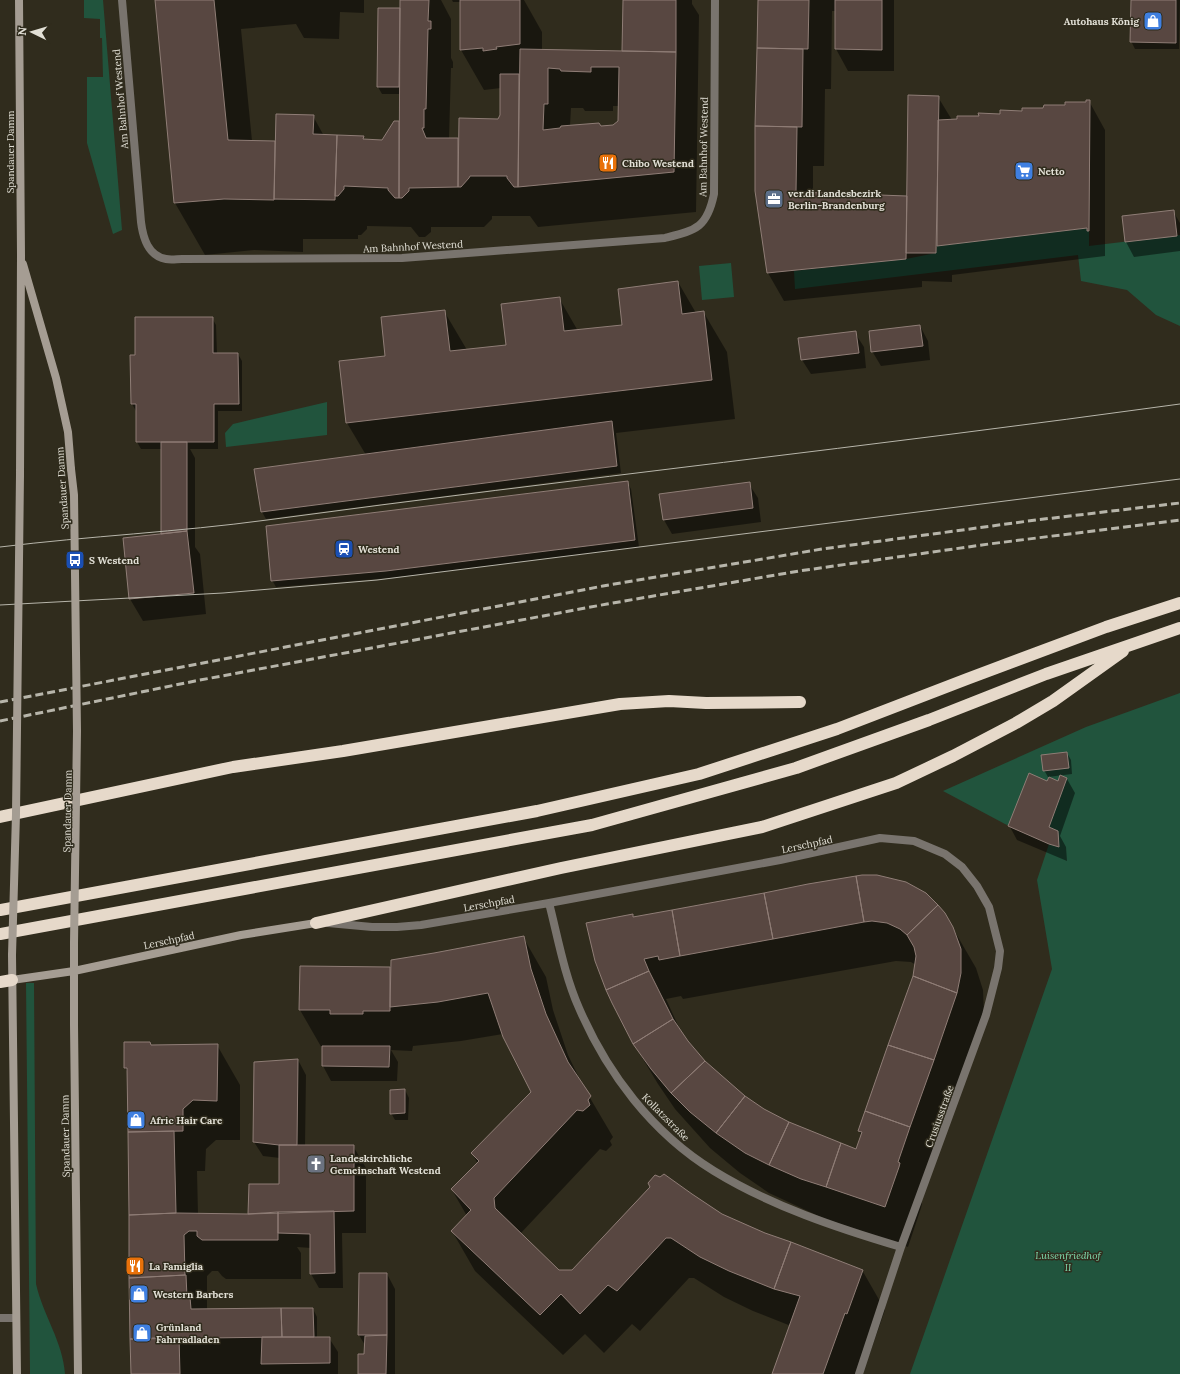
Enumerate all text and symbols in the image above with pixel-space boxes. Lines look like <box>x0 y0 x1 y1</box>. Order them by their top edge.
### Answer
shop icon: Autohaus König <box>1142 10 1164 32</box>
north arrow <box>12 12 52 52</box>
place label: Autohaus König <box>1064 15 1139 28</box>
text: N <box>15 26 29 36</box>
street label: Am Bahnhof Westend <box>110 49 131 150</box>
street label: Am Bahnhof Westend <box>696 97 711 198</box>
street label: Spandauer Damm <box>4 111 17 193</box>
restaurant icon: Chibo Westend <box>597 152 619 174</box>
place label: Chibo Westend <box>622 157 694 170</box>
supermarket icon: Netto <box>1013 160 1035 182</box>
place label: Netto <box>1038 165 1065 178</box>
place label: ver.di Landesbezirk Berlin-Brandenburg <box>788 187 885 212</box>
office icon: ver.di Landesbezirk Berlin-Brandenburg <box>763 188 785 210</box>
street label: Am Bahnhof Westend <box>362 237 463 256</box>
street label: Spandauer Damm <box>53 446 72 530</box>
station icon: Westend <box>333 538 355 560</box>
place label: Westend <box>358 543 400 556</box>
bus stop icon: S Westend <box>64 549 86 571</box>
place label: S Westend <box>89 554 139 567</box>
street label: Spandauer Damm <box>60 770 75 852</box>
street label: Lerschpfad <box>780 833 834 856</box>
street label: Lerschpfad <box>462 893 516 914</box>
street label: Lerschpfad <box>142 929 196 952</box>
street label: Crusiusstraße <box>922 1083 957 1149</box>
street label: Kollatzstraße <box>639 1091 693 1144</box>
street label: Spandauer Damm <box>58 1094 73 1177</box>
shop icon: Afric Hair Care <box>125 1109 147 1131</box>
place label: Afric Hair Care <box>150 1114 223 1127</box>
place label: Landeskirchliche Gemeinschaft Westend <box>330 1152 441 1177</box>
church icon: Landeskirchliche Gemeinschaft Westend <box>305 1153 327 1175</box>
park label: Luisenfriedhof II <box>1035 1249 1102 1274</box>
restaurant icon: La Famiglia <box>124 1255 146 1277</box>
place label: La Famiglia <box>149 1260 204 1273</box>
shop icon: Western Barbers <box>128 1283 150 1305</box>
place label: Western Barbers <box>153 1288 233 1301</box>
place label: Grünland Fahrradladen <box>156 1321 220 1346</box>
shop icon: Grünland Fahrradladen <box>131 1322 153 1344</box>

